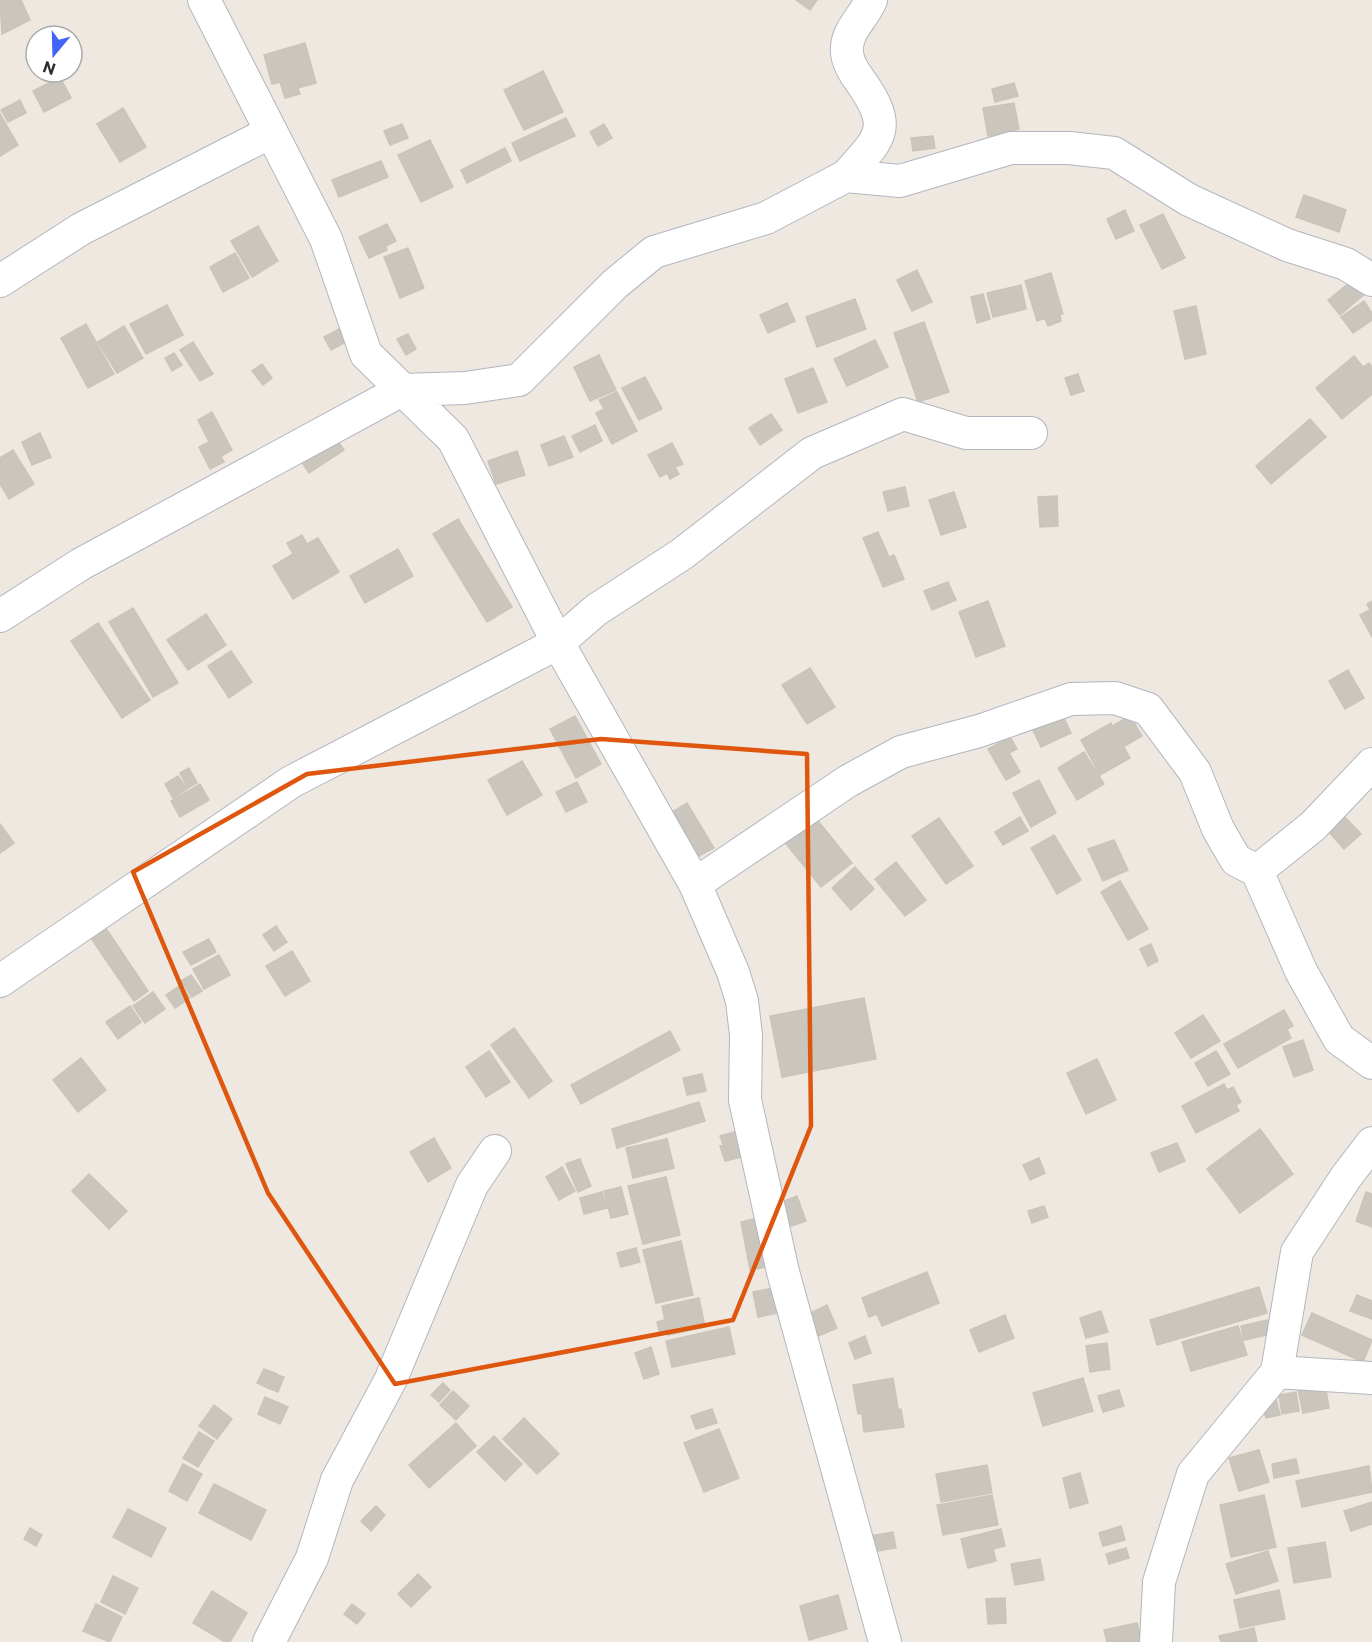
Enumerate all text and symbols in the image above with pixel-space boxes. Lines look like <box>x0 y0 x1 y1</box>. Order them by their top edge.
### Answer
north arrow <box>24 24 84 84</box>
text: N <box>40 58 58 80</box>

